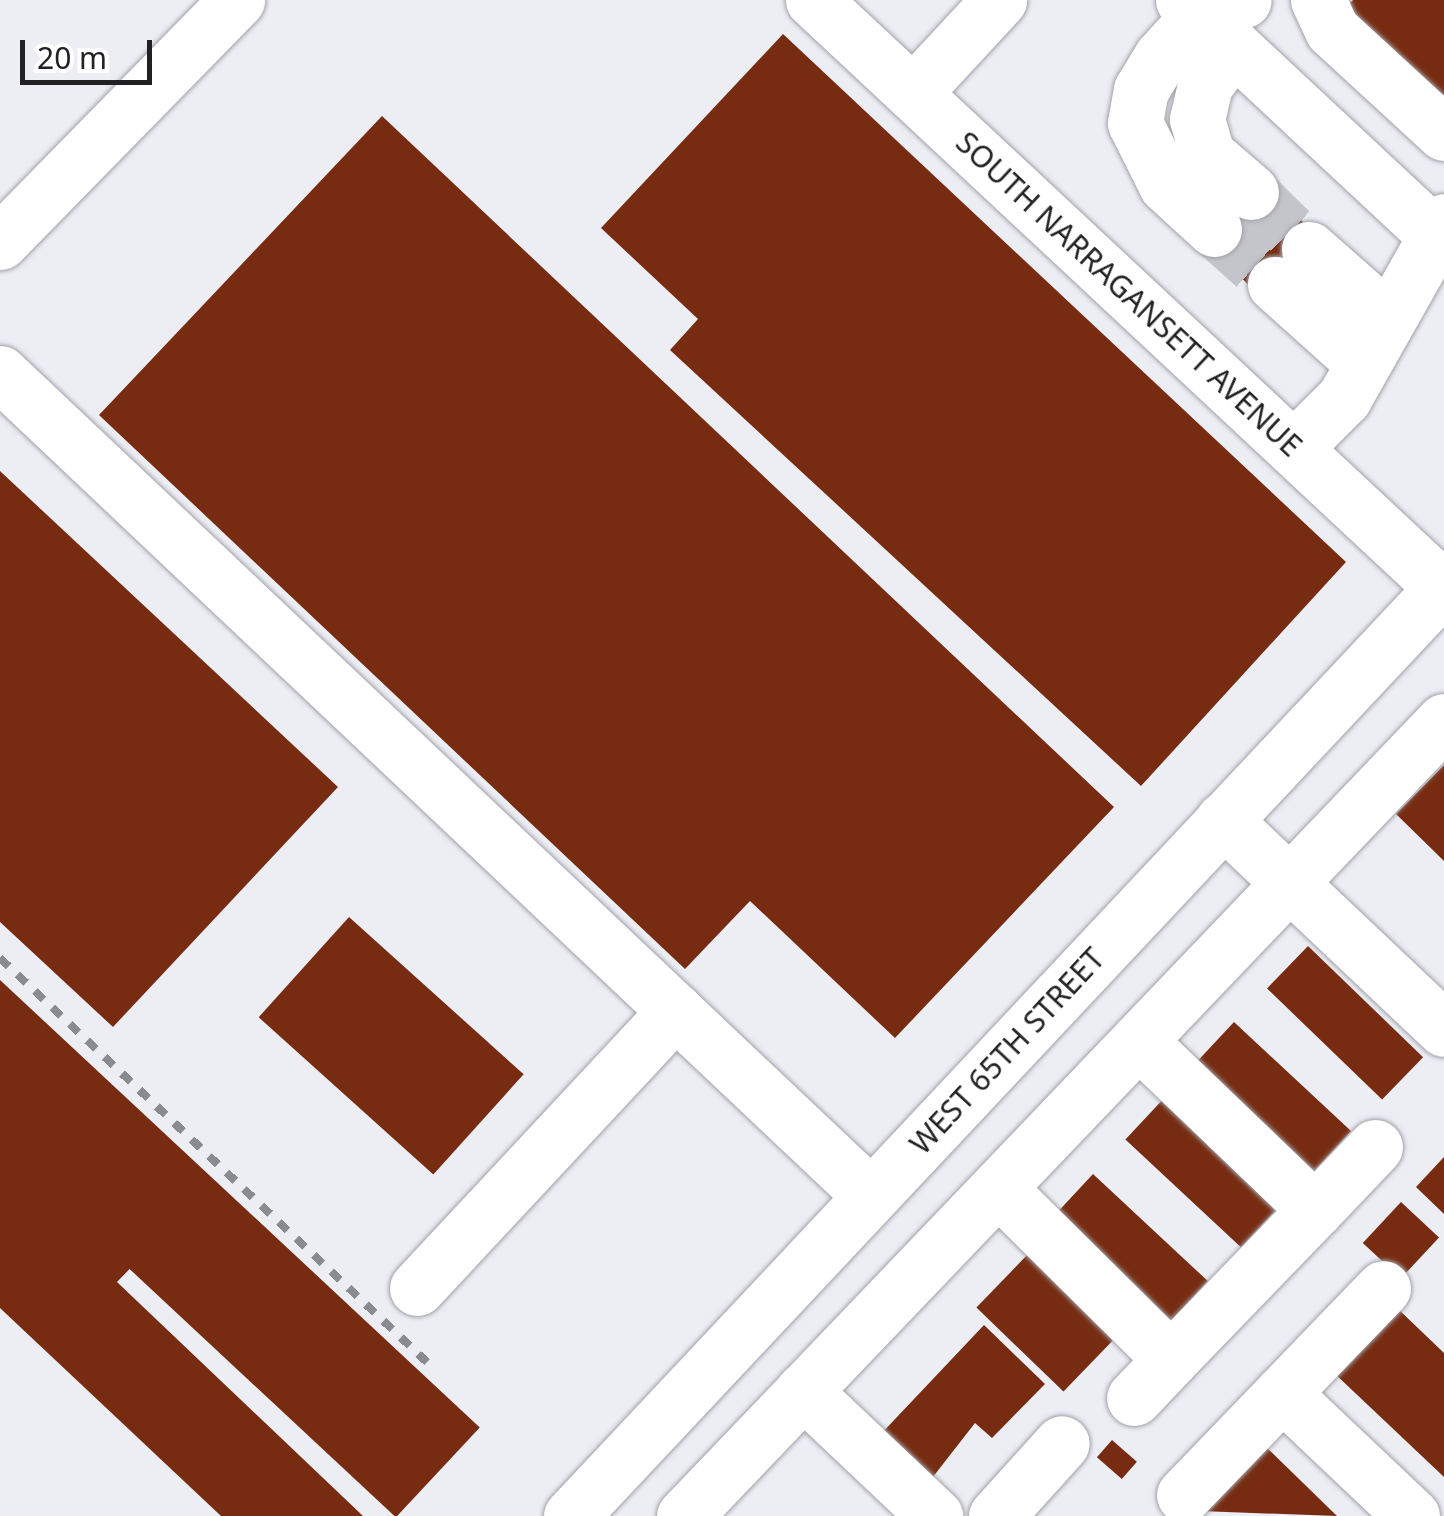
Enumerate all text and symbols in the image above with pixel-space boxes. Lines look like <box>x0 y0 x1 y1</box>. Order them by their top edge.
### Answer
scale bar <box>25 20 158 82</box>
text: 20 m <box>37 37 107 78</box>
street label: SOUTH NARRAGANSETT AVENUE <box>949 124 1309 464</box>
street label: WEST 65TH STREET <box>902 941 1112 1161</box>

